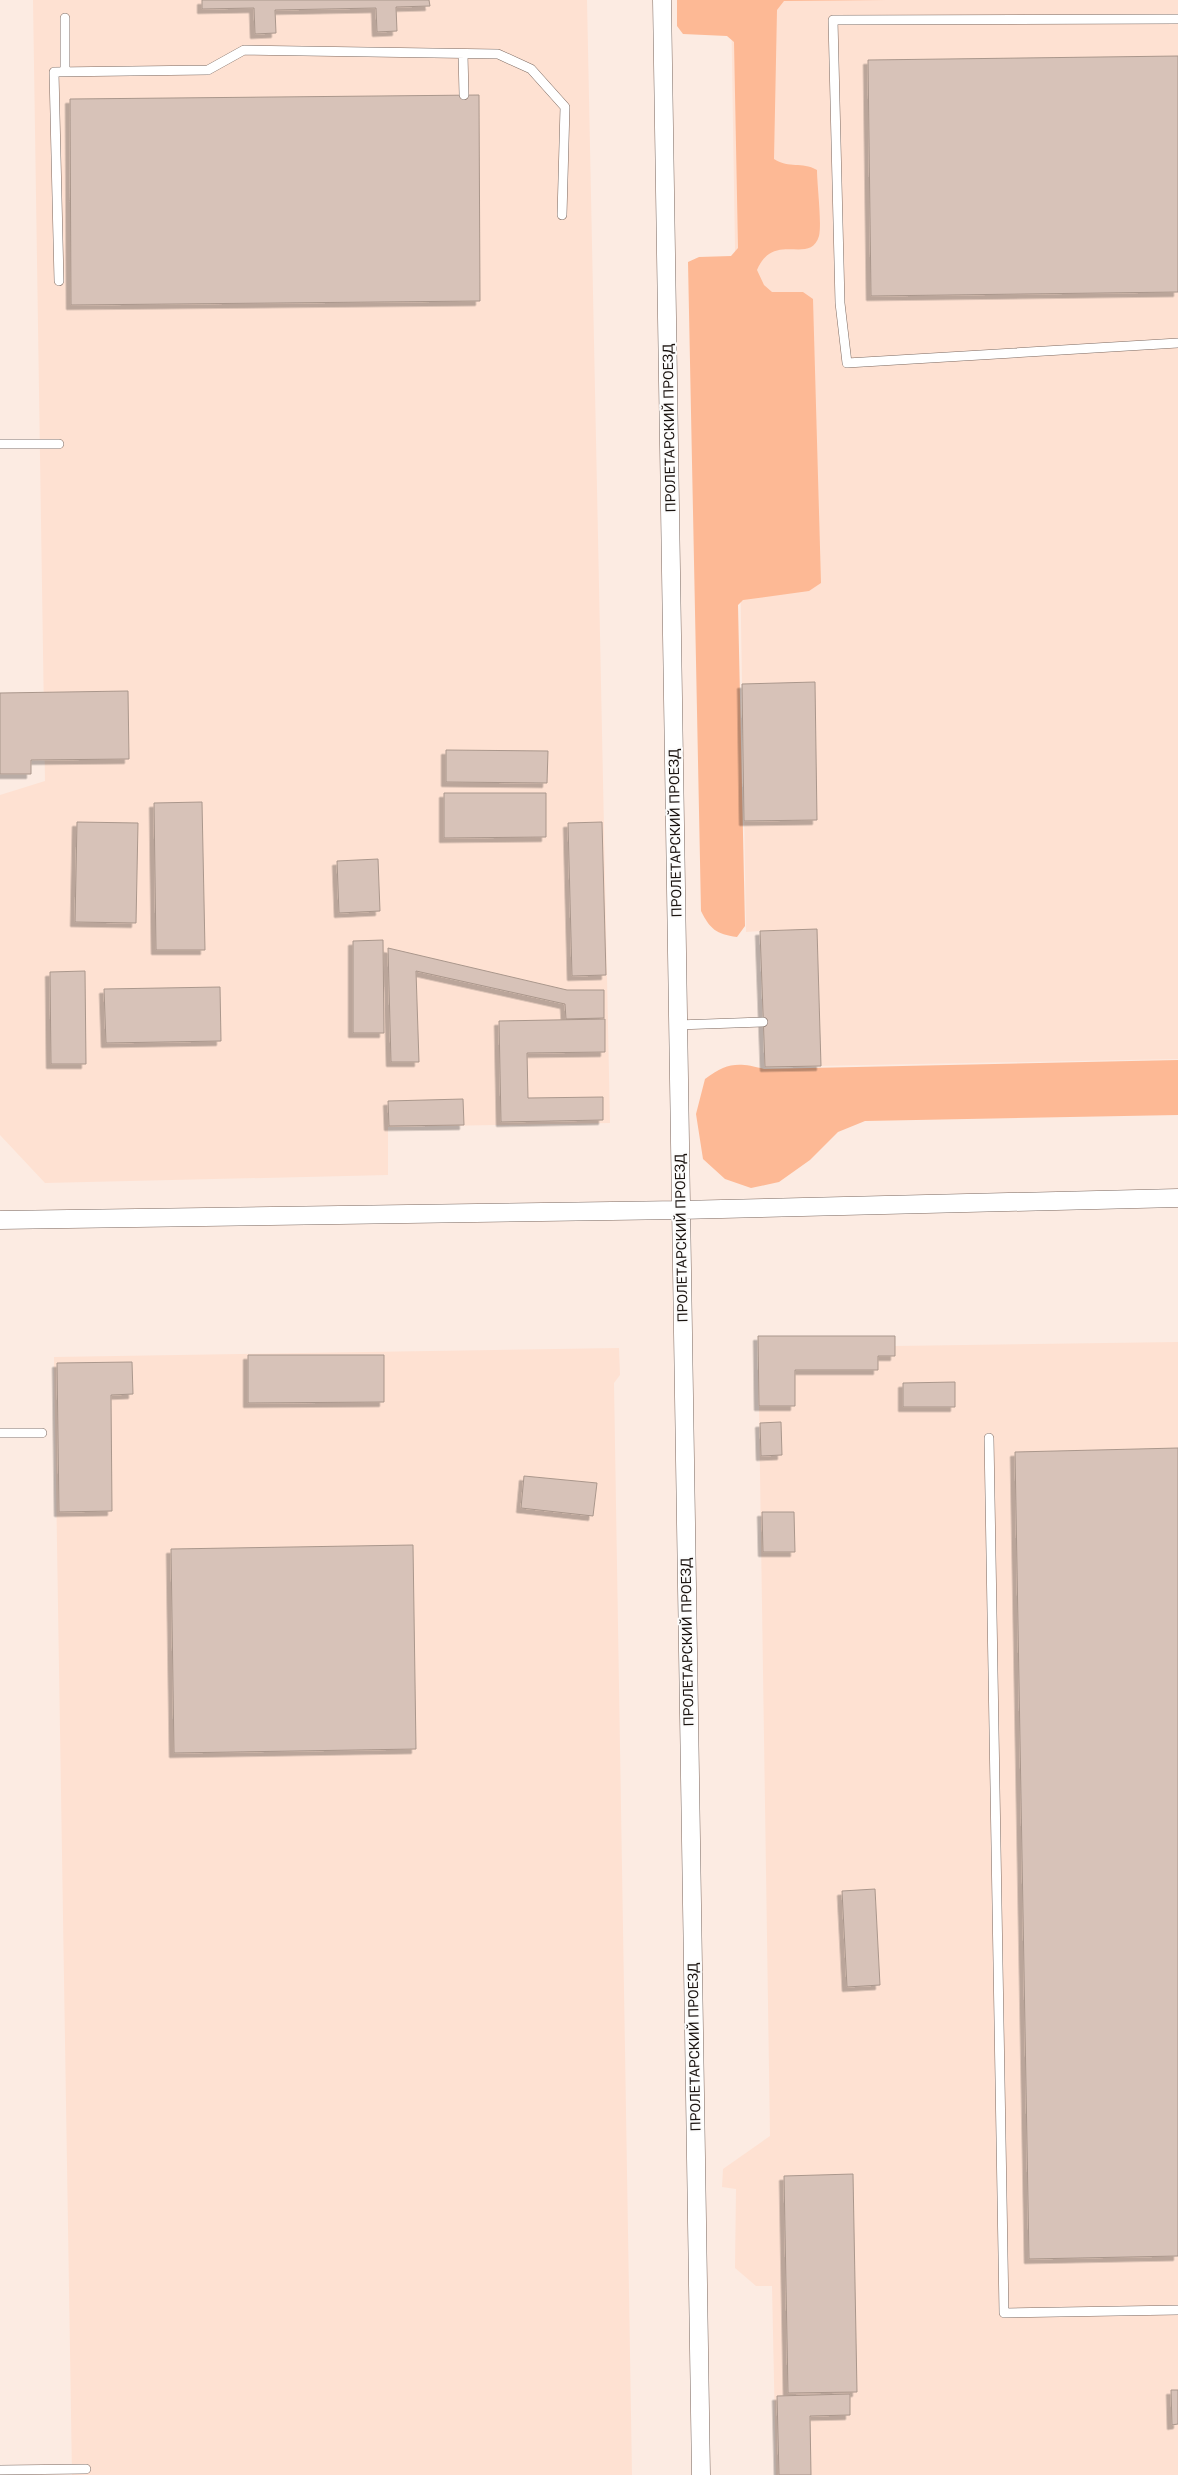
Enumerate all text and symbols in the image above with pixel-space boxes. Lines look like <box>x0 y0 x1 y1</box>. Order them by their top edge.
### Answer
street label: ПРОЛЕТАРСКИЙ ПРОЕЗД <box>660 343 678 513</box>
street label: ПРОЛЕТАРСКИЙ ПРОЕЗД <box>666 748 684 918</box>
street label: ПРОЛЕТАРСКИЙ ПРОЕЗД <box>672 1153 690 1323</box>
street label: ПРОЛЕТАРСКИЙ ПРОЕЗД <box>678 1557 696 1727</box>
street label: ПРОЛЕТАРСКИЙ ПРОЕЗД <box>685 1962 703 2132</box>

